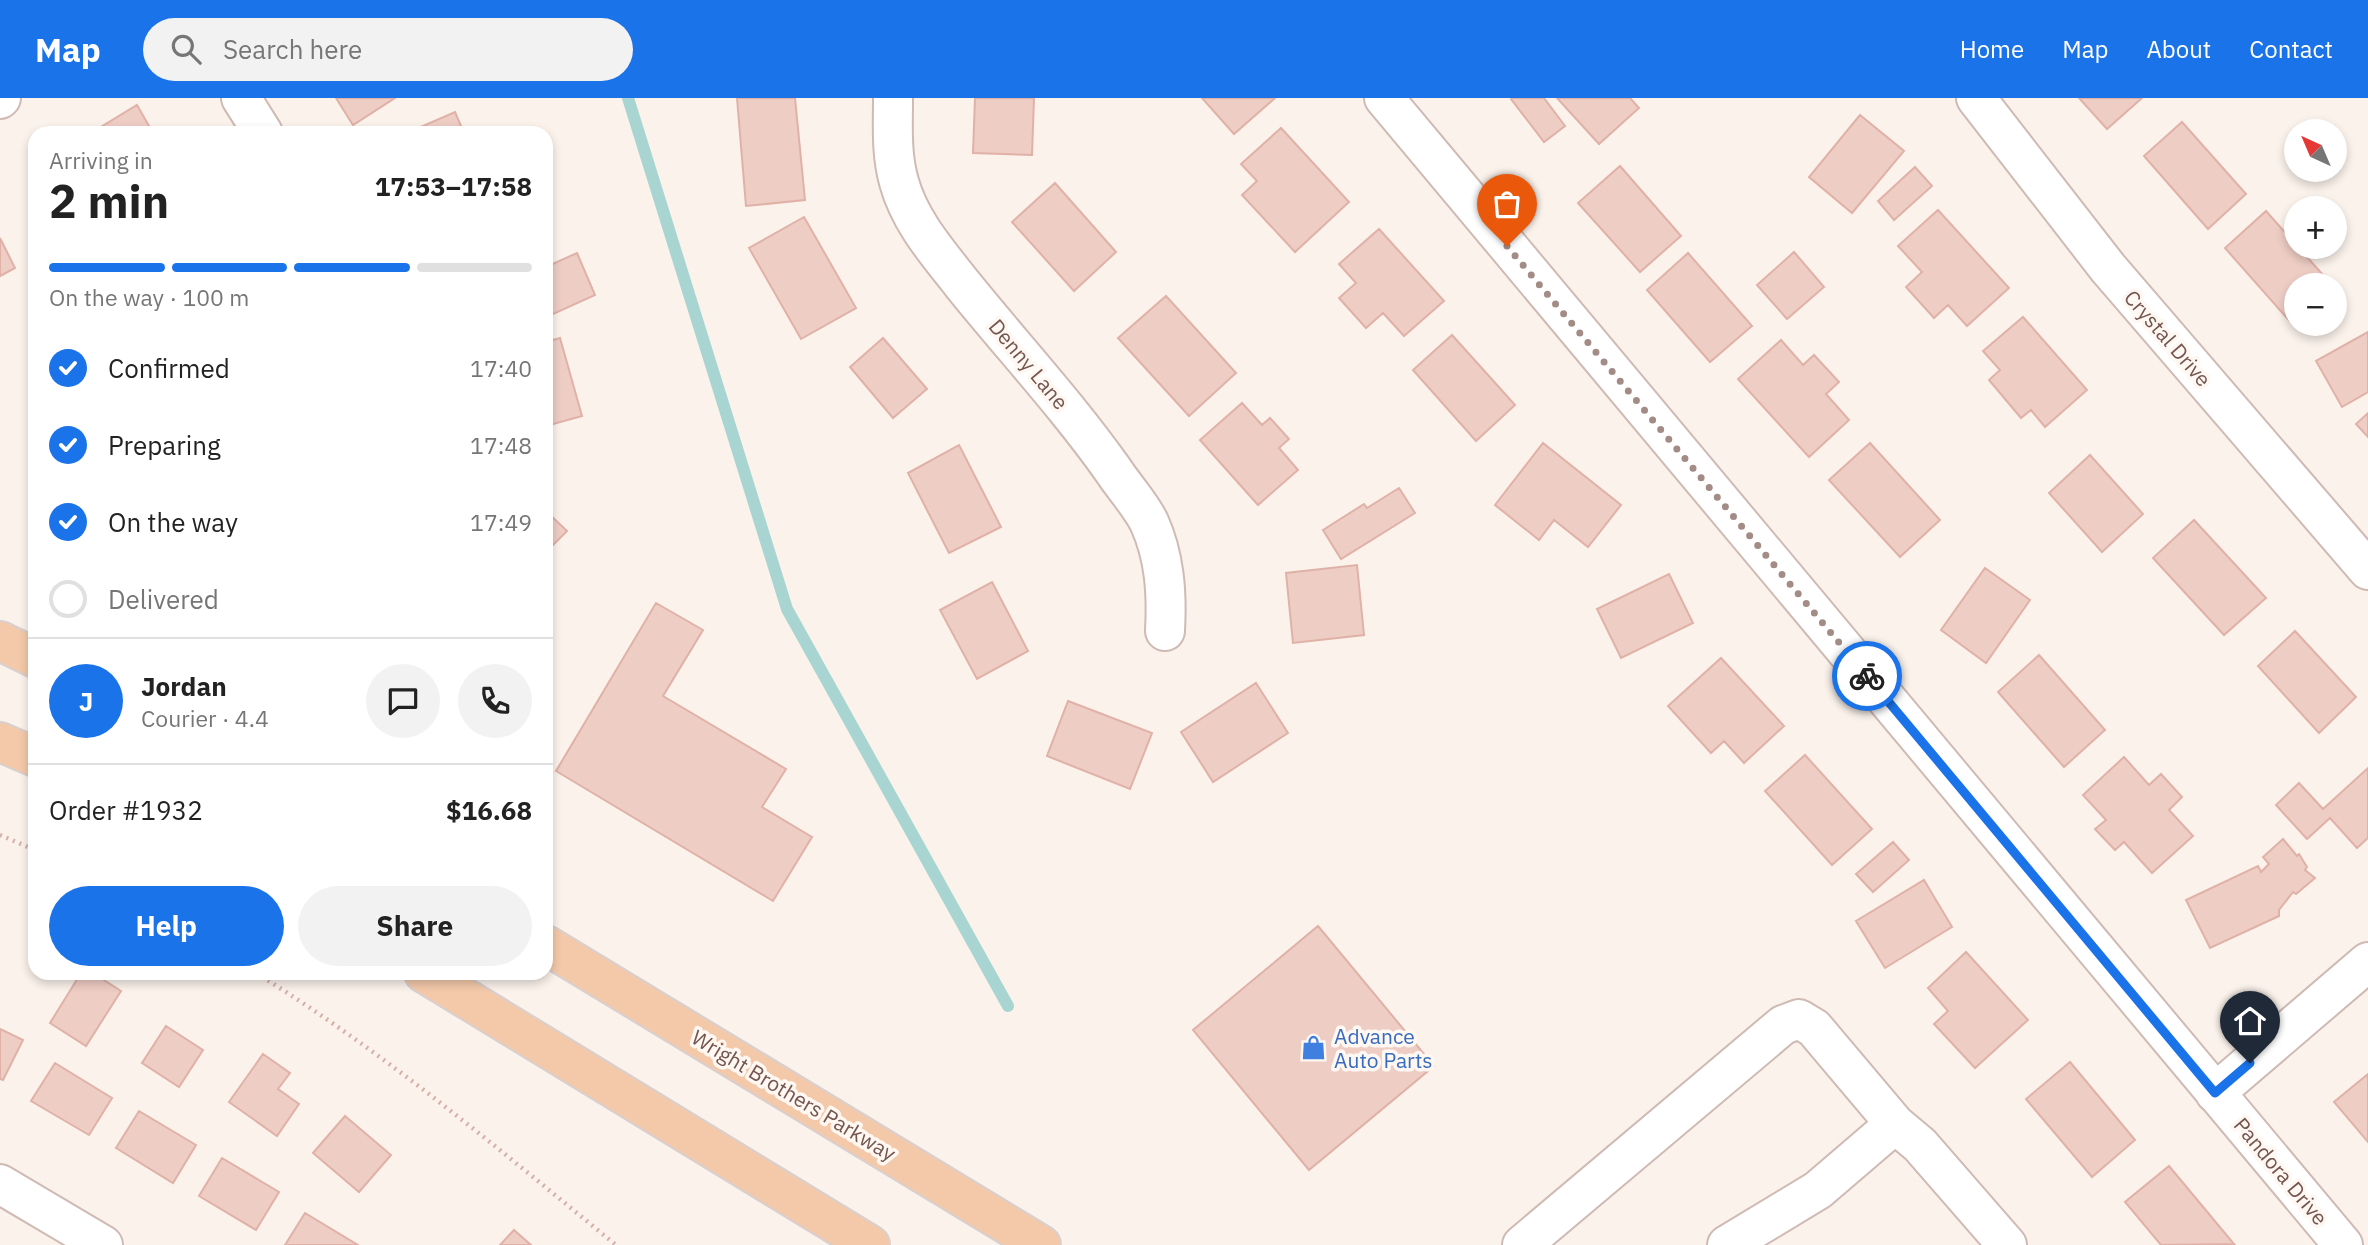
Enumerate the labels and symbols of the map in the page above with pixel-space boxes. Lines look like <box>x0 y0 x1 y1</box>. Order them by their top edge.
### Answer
north arrow <box>2284 119 2347 182</box>
pin <box>1477 174 1537 246</box>
street label: Crystal Drive <box>2118 284 2218 392</box>
street label: Denny Lane <box>983 313 1075 415</box>
courier <box>1832 641 1902 711</box>
pin <box>2220 991 2280 1063</box>
place label: Advance Auto Parts <box>1334 1022 1433 1074</box>
street label: Wright Brothers Parkway <box>687 1023 902 1167</box>
shop icon: Advance Auto Parts <box>1300 1034 1328 1062</box>
street label: Pandora Drive <box>2228 1111 2334 1231</box>

